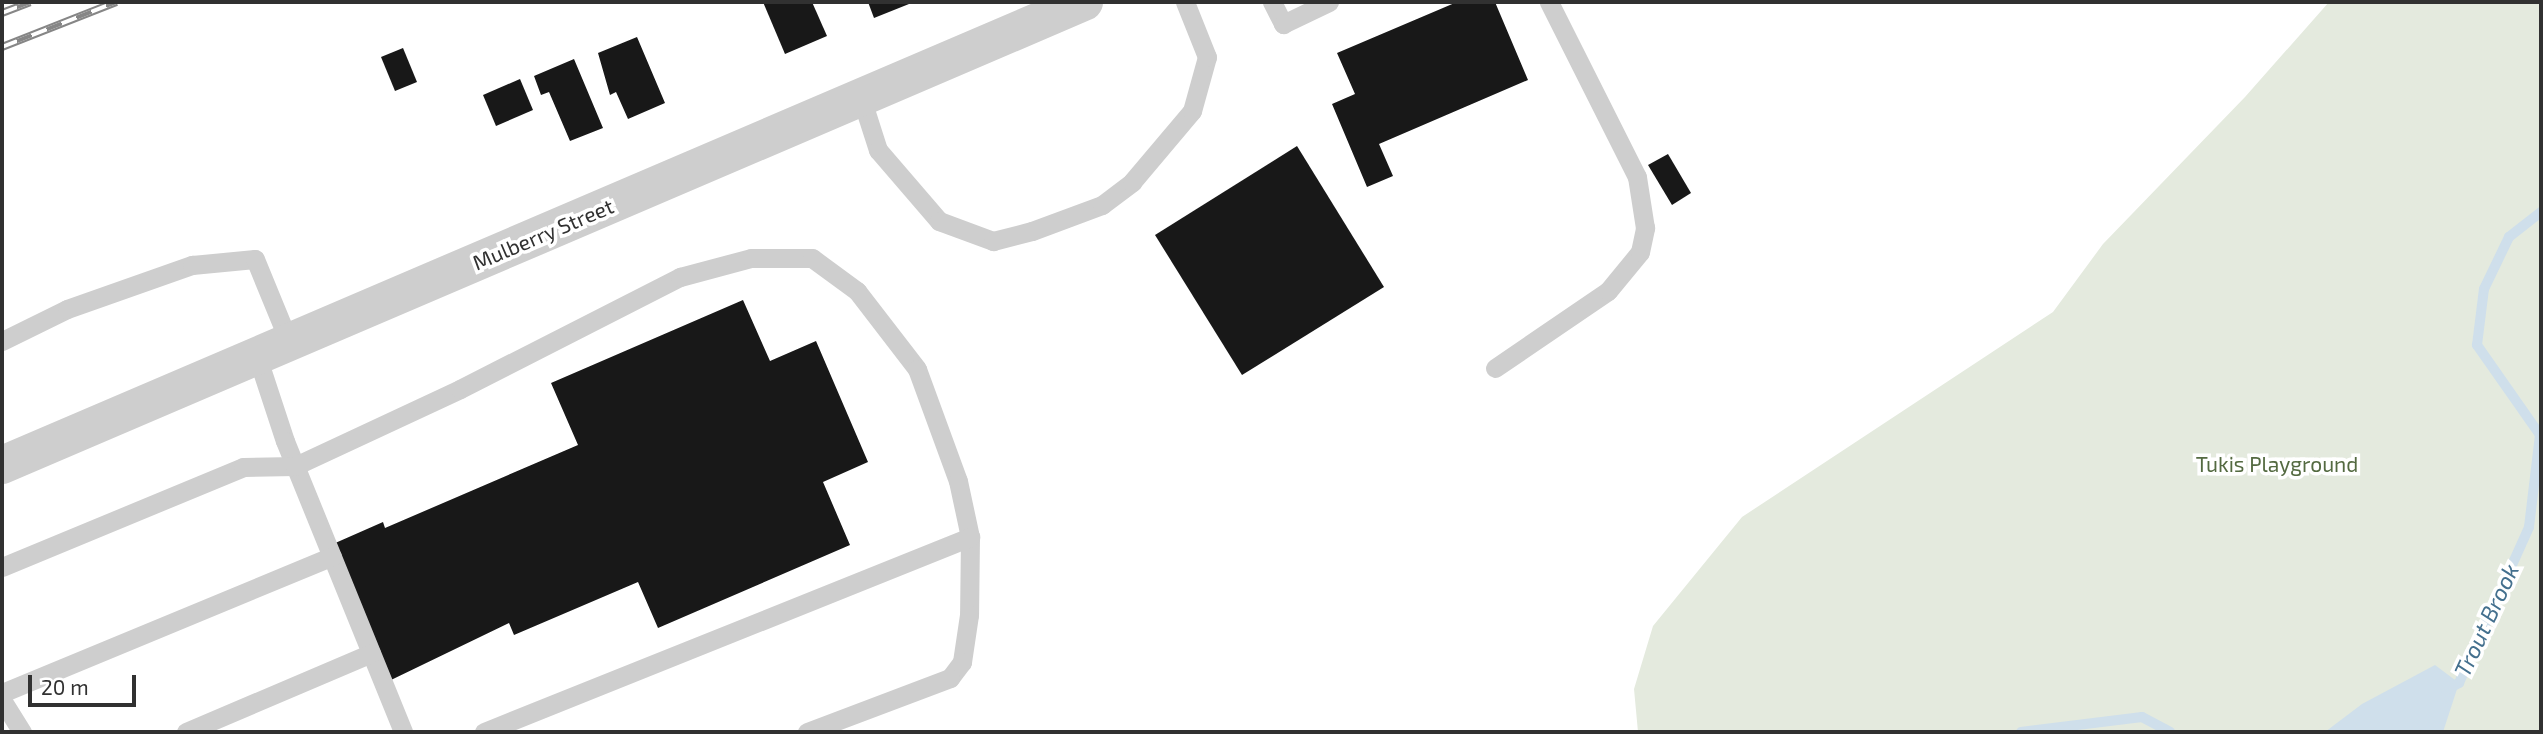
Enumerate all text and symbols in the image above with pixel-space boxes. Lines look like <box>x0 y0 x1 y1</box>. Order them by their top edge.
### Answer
street label: Mulberry Street <box>469 193 617 275</box>
park label: Tukis Playground <box>2196 451 2358 477</box>
water label: Trout Brook <box>2448 559 2524 681</box>
scale bar <box>32 660 140 704</box>
text: 20 m <box>41 674 89 699</box>

